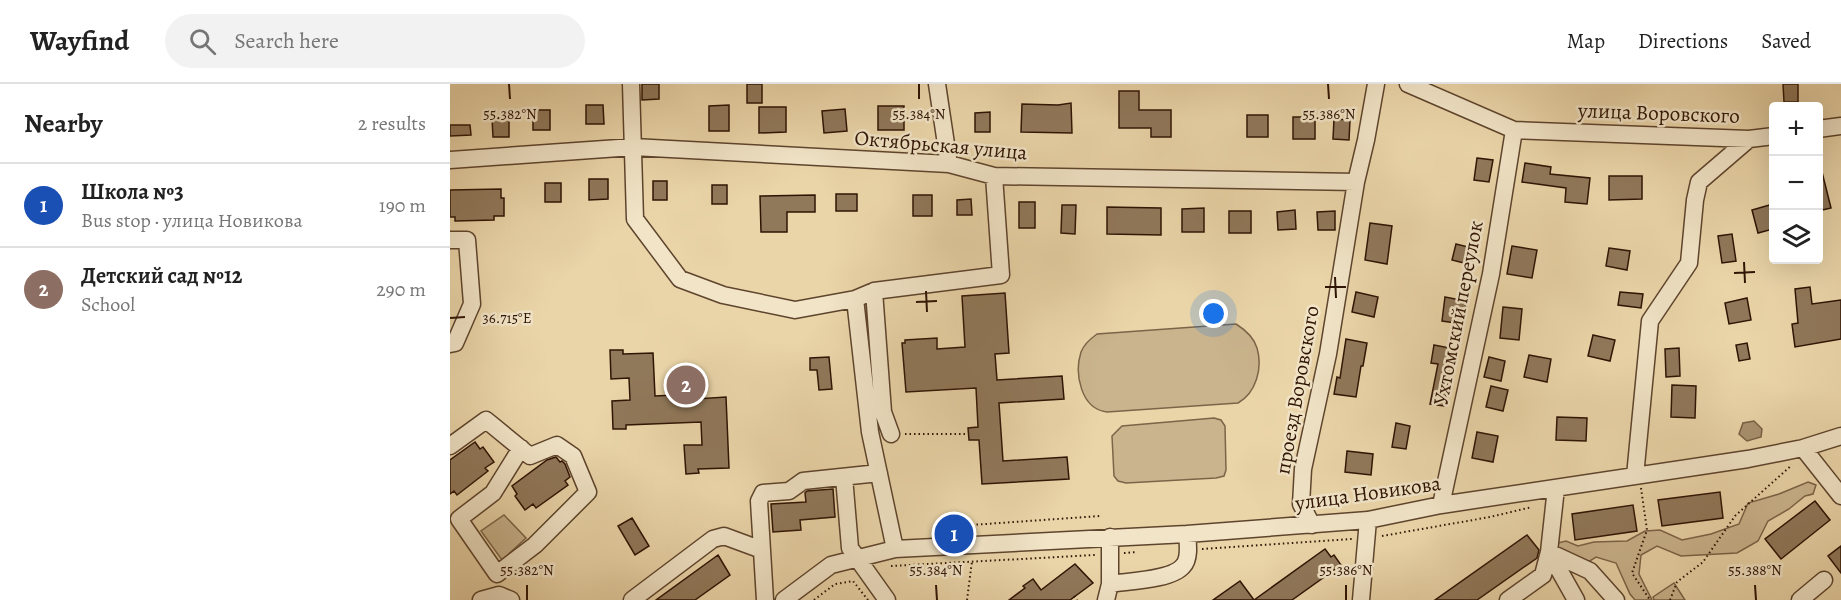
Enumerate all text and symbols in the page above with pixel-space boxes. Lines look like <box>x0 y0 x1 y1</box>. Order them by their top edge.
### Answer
search box <box>165 14 585 68</box>
text: Wayfind <box>30 22 129 60</box>
icon: search <box>186 25 219 58</box>
text: Search here <box>234 26 339 56</box>
text: Map <box>1567 27 1605 55</box>
text: Directions <box>1638 27 1728 55</box>
text: Saved <box>1761 27 1811 55</box>
street label: улица Воровского <box>1577 96 1740 130</box>
map controls <box>1769 102 1823 264</box>
button: + <box>1769 102 1823 156</box>
text: 55.382°N <box>483 104 537 124</box>
text: 55.384°N <box>892 104 946 124</box>
text: 55.386°N <box>1302 104 1356 124</box>
text: Nearby <box>24 106 103 141</box>
text: 2 results <box>358 110 426 137</box>
street label: Октябрьская улица <box>853 124 1029 167</box>
button: − <box>1769 156 1823 210</box>
text: Школа №3 <box>81 177 184 207</box>
text: 1 <box>40 192 47 219</box>
text: 190 m <box>379 192 426 219</box>
text: Bus stop · улица Новикова <box>81 207 303 234</box>
button: layers <box>1769 210 1823 264</box>
street label: Ухтомский переулок <box>1426 218 1490 408</box>
text: Детский сад №12 <box>81 261 242 291</box>
text: 2 <box>39 276 48 303</box>
text: 290 m <box>376 276 426 303</box>
text: School <box>81 291 135 318</box>
your location <box>1199 299 1228 328</box>
street label: проезд Воровского <box>1268 303 1326 477</box>
text: 36.715°E <box>482 308 532 328</box>
pin: 2 <box>666 362 706 408</box>
street label: улица Новикова <box>1292 469 1443 517</box>
pin: 1 <box>934 512 974 556</box>
text: 55.382°N <box>500 560 554 580</box>
text: 55.384°N <box>909 560 963 580</box>
text: 55.386°N <box>1319 560 1373 580</box>
text: 55.388°N <box>1728 560 1782 580</box>

